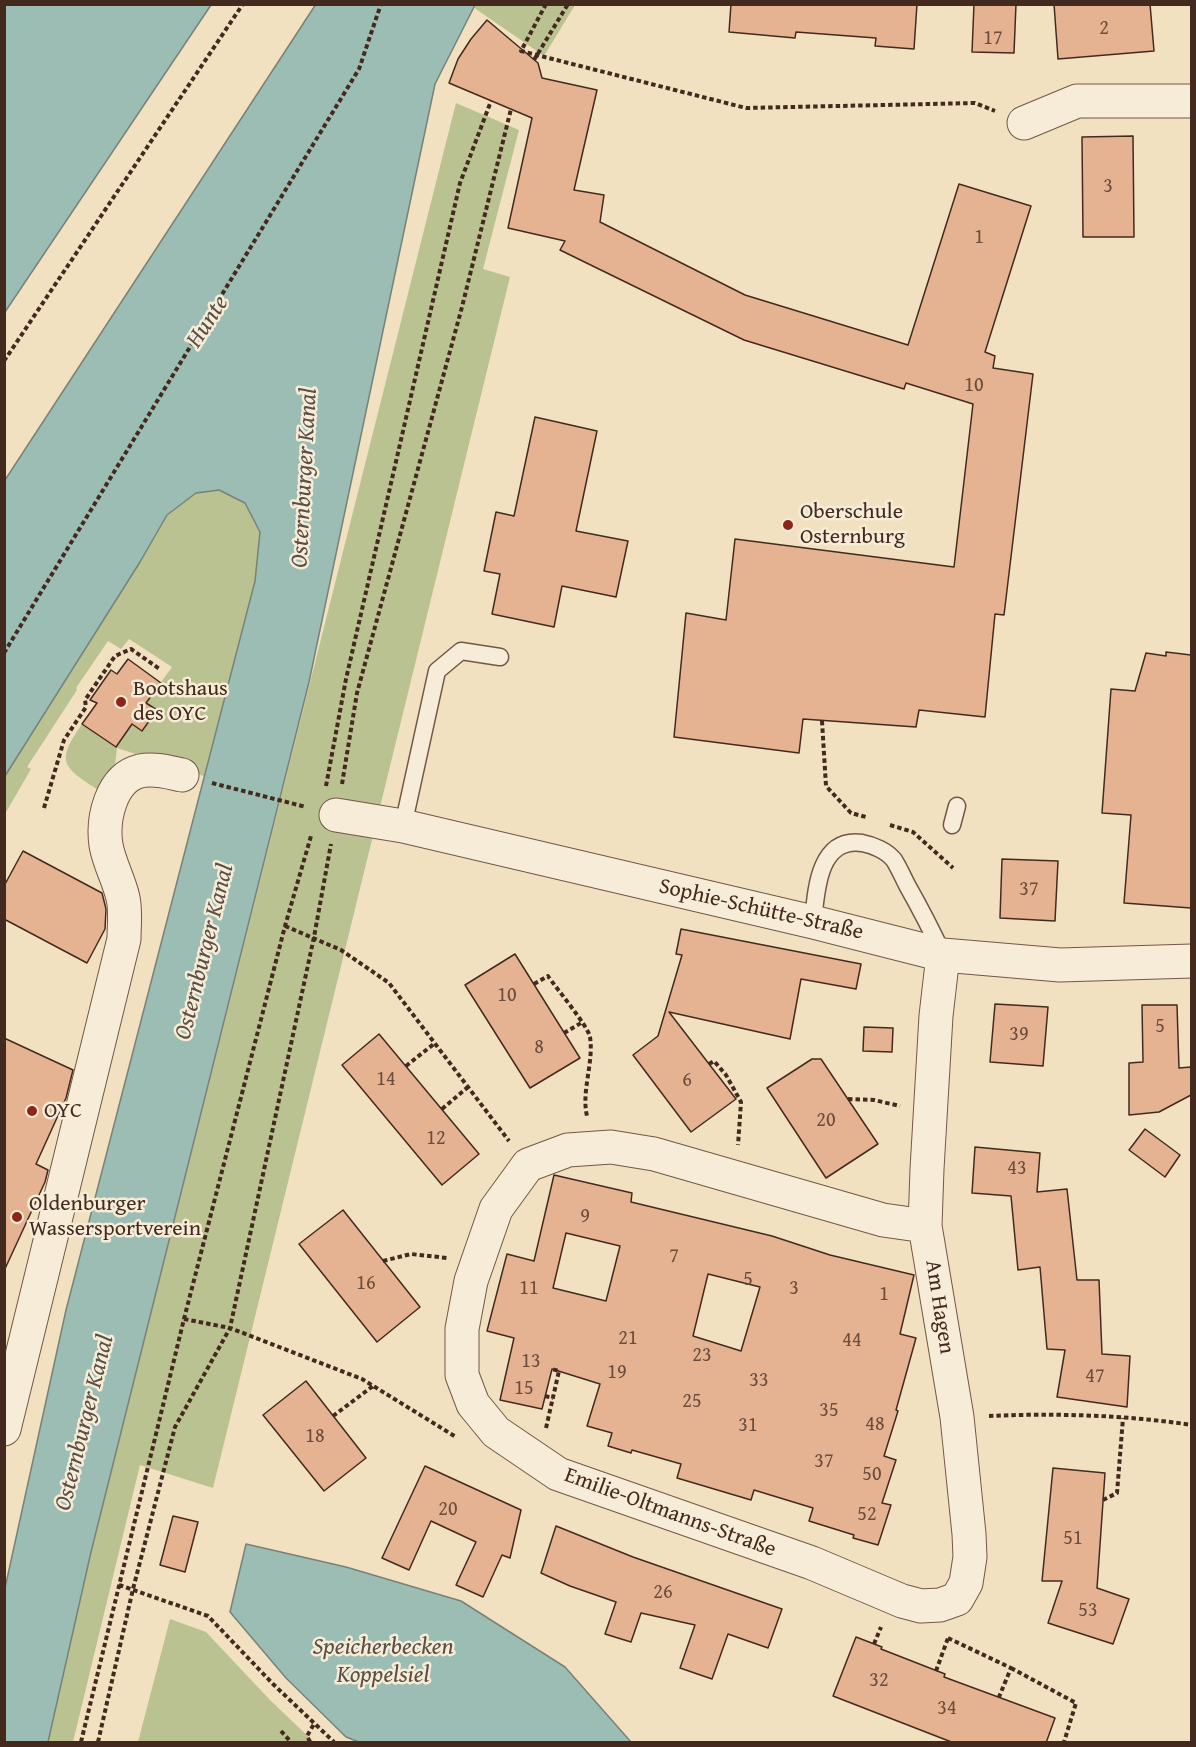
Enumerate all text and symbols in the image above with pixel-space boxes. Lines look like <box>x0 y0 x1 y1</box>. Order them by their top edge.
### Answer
house number: 2 <box>1099 17 1109 41</box>
house number: 17 <box>983 27 1003 51</box>
house number: 3 <box>1103 175 1113 199</box>
house number: 1 <box>974 226 984 250</box>
water label: Hunte <box>181 290 235 354</box>
house number: 10 <box>964 374 984 398</box>
water label: Osternburger Kanal <box>286 387 324 569</box>
place label: Oberschule Osternburg <box>800 499 905 550</box>
marker: Oberschule Osternburg <box>781 518 795 532</box>
place label: Bootshaus des OYC <box>133 676 228 728</box>
marker: Bootshaus des OYC <box>114 695 128 709</box>
water label: Osternburger Kanal <box>169 861 241 1043</box>
street label: Sophie-Schütte-Straße <box>656 874 866 946</box>
house number: 37 <box>1019 878 1039 902</box>
house number: 10 <box>497 984 517 1008</box>
house number: 5 <box>1155 1015 1165 1039</box>
house number: 39 <box>1009 1023 1029 1047</box>
house number: 8 <box>534 1036 544 1060</box>
house number: 14 <box>376 1068 396 1092</box>
house number: 6 <box>682 1069 692 1093</box>
place label: OYC <box>44 1098 82 1124</box>
marker: OYC <box>25 1104 39 1118</box>
house number: 20 <box>816 1109 836 1133</box>
house number: 12 <box>426 1127 446 1151</box>
house number: 43 <box>1007 1157 1027 1181</box>
place label: Oldenburger Wassersportverein <box>29 1191 201 1242</box>
house number: 9 <box>580 1205 590 1229</box>
marker: Oldenburger Wassersportverein <box>10 1210 24 1224</box>
house number: 7 <box>669 1245 679 1269</box>
street label: Am Hagen <box>919 1258 959 1356</box>
house number: 5 <box>743 1268 753 1292</box>
house number: 16 <box>356 1272 376 1296</box>
house number: 11 <box>519 1277 539 1301</box>
house number: 3 <box>789 1277 799 1301</box>
house number: 1 <box>879 1283 889 1307</box>
house number: 21 <box>618 1327 638 1351</box>
house number: 44 <box>842 1329 862 1353</box>
water label: Osternburger Kanal <box>49 1332 121 1514</box>
house number: 23 <box>692 1344 712 1368</box>
house number: 13 <box>521 1350 541 1374</box>
house number: 19 <box>607 1361 627 1385</box>
house number: 47 <box>1085 1365 1105 1389</box>
house number: 33 <box>749 1369 769 1393</box>
house number: 15 <box>514 1377 534 1401</box>
house number: 25 <box>682 1390 702 1414</box>
house number: 35 <box>819 1399 839 1423</box>
house number: 48 <box>865 1413 885 1437</box>
house number: 31 <box>738 1414 758 1438</box>
house number: 18 <box>305 1425 325 1449</box>
house number: 37 <box>814 1450 834 1474</box>
street label: Emilie-Oltmanns-Straße <box>561 1462 779 1564</box>
house number: 50 <box>862 1463 882 1487</box>
house number: 20 <box>438 1498 458 1522</box>
house number: 52 <box>857 1503 877 1527</box>
house number: 51 <box>1063 1527 1083 1551</box>
house number: 26 <box>653 1581 673 1605</box>
house number: 53 <box>1078 1599 1098 1623</box>
water label: Speicherbecken Koppelsiel <box>312 1634 454 1690</box>
house number: 32 <box>869 1669 889 1693</box>
house number: 34 <box>937 1697 957 1721</box>

